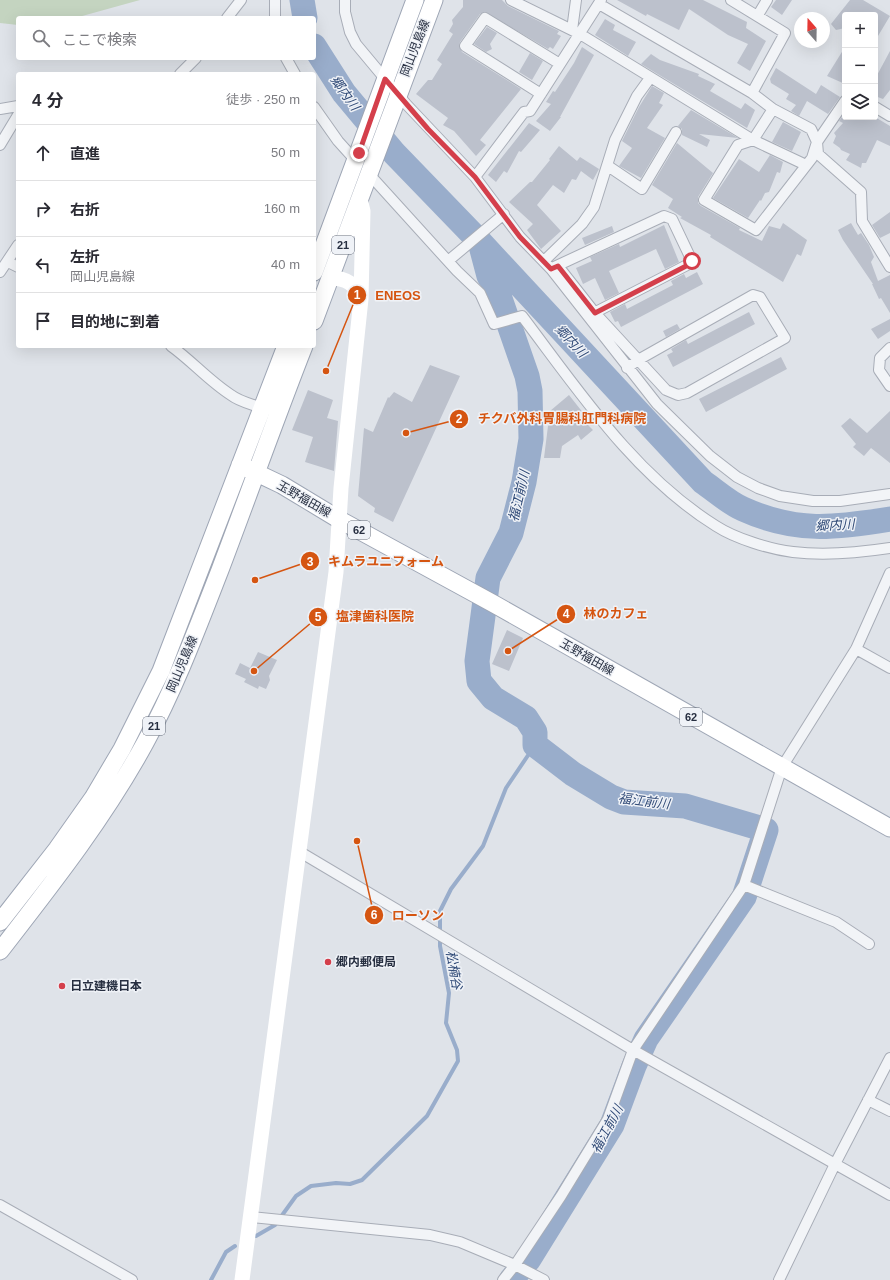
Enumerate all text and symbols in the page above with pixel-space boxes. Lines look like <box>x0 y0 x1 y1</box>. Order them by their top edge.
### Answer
north arrow <box>794 12 830 48</box>
map controls <box>842 12 878 120</box>
button: + <box>842 12 878 48</box>
search box <box>16 16 316 60</box>
street label: 岡山児島線 <box>398 17 432 79</box>
icon: search <box>30 27 52 49</box>
text: ここで検索 <box>62 31 137 48</box>
button: − <box>842 48 878 84</box>
water label: 郷内川 <box>327 73 364 115</box>
button: layers <box>842 84 878 120</box>
text: 4 分 <box>32 91 63 110</box>
text: 徒歩 · 250 m <box>226 92 300 107</box>
icon: ahead <box>32 142 54 164</box>
route end <box>350 144 368 162</box>
text: 直進 <box>70 145 100 162</box>
text: 50 m <box>271 145 300 160</box>
icon: right <box>32 198 54 220</box>
text: 右折 <box>70 201 100 218</box>
text: 160 m <box>264 201 300 216</box>
road number: 21 <box>332 236 354 254</box>
text: 左折 <box>70 248 100 265</box>
route start <box>683 252 701 270</box>
icon: left <box>32 254 54 276</box>
text: 40 m <box>271 257 300 272</box>
text: 岡山児島線 <box>70 269 135 284</box>
callout: ENEOS <box>347 283 429 308</box>
text: 1 <box>354 288 361 302</box>
text: ENEOS <box>375 288 421 303</box>
icon: arrive <box>32 310 54 332</box>
text: 目的地に到着 <box>70 313 160 330</box>
water label: 郷内川 <box>552 322 591 362</box>
callout: チクバ外科胃腸科肛門科病院 <box>449 406 654 431</box>
text: チクバ外科胃腸科肛門科病院 <box>478 411 646 426</box>
text: 2 <box>456 412 463 426</box>
water label: 福江前川 <box>506 467 533 523</box>
street label: 玉野福田線 <box>275 478 333 520</box>
water label: 郷内川 <box>815 516 857 534</box>
road number: 62 <box>348 521 370 539</box>
callout: キムラユニフォーム <box>300 549 453 574</box>
text: キムラユニフォーム <box>328 554 444 569</box>
text: 3 <box>307 555 314 569</box>
callout: 林のカフェ <box>556 601 657 626</box>
callout: 塩津歯科医院 <box>308 604 422 629</box>
text: 林のカフェ <box>583 606 649 621</box>
text: 4 <box>563 607 570 621</box>
text: 塩津歯科医院 <box>336 609 414 624</box>
text: 5 <box>315 610 322 624</box>
street label: 岡山児島線 <box>164 634 200 694</box>
street label: 玉野福田線 <box>558 636 616 678</box>
road number: 62 <box>680 708 702 726</box>
road number: 21 <box>143 717 165 735</box>
water label: 福江前川 <box>617 790 673 812</box>
callout: ローソン <box>364 902 452 927</box>
text: 6 <box>371 908 378 922</box>
text: ローソン <box>392 908 444 923</box>
water label: 松楠谷 <box>443 949 465 991</box>
place label: 郷内郵便局 <box>336 955 396 969</box>
marker: 郷内郵便局 <box>323 957 333 967</box>
place label: 日立建機日本 <box>70 979 142 993</box>
marker: 日立建機日本 <box>57 981 67 991</box>
water label: 福江前川 <box>588 1101 627 1155</box>

